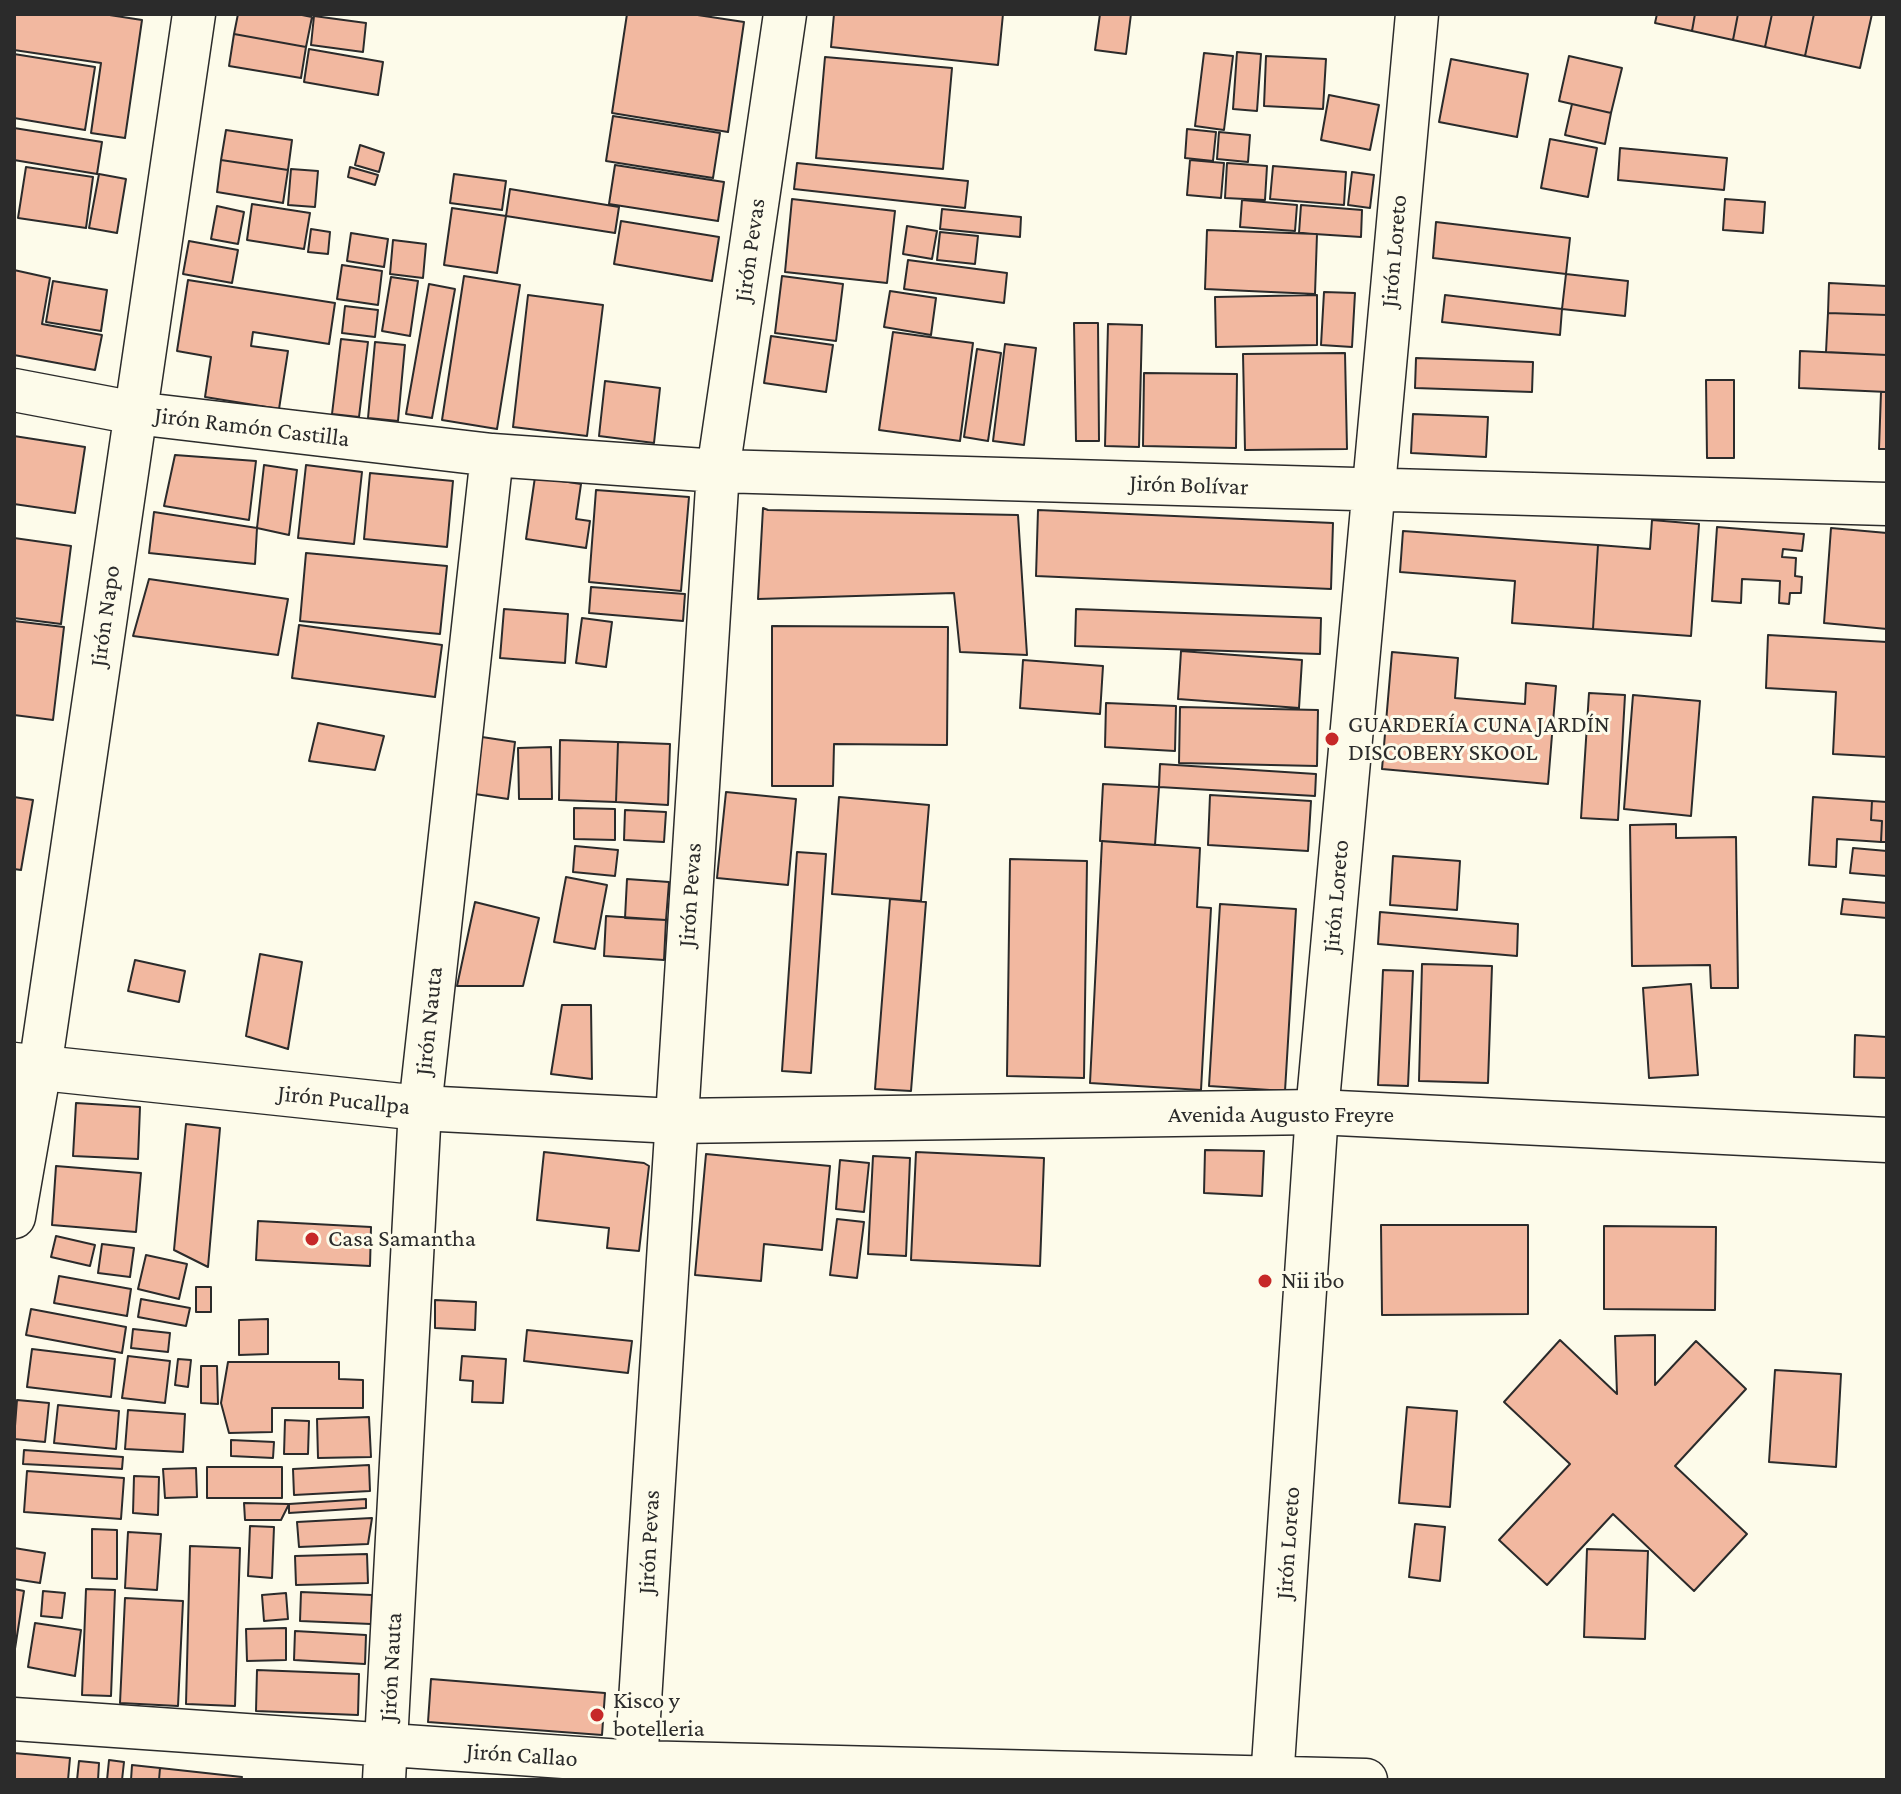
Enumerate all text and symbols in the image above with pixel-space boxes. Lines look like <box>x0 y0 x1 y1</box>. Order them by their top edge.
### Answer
street label: Jirón Loreto <box>1375 193 1413 309</box>
street label: Jirón Pevas <box>728 196 772 304</box>
street label: Jirón Ramón Castilla <box>153 401 351 453</box>
street label: Jirón Bolívar <box>1129 469 1249 501</box>
street label: Jirón Napo <box>84 563 126 669</box>
place label: GUARDERÍA CUNA JARDÍN DISCOBERY SKOOL <box>1348 711 1610 767</box>
marker: GUARDERÍA CUNA JARDÍN DISCOBERY SKOOL <box>1323 730 1341 748</box>
street label: Jirón Loreto <box>1317 838 1355 954</box>
street label: Jirón Pevas <box>672 842 708 948</box>
street label: Jirón Nauta <box>409 965 449 1077</box>
street label: Jirón Pucallpa <box>276 1079 412 1121</box>
street label: Avenida Augusto Freyre <box>1168 1101 1394 1129</box>
place label: Casa Samantha <box>328 1225 476 1253</box>
marker: Casa Samantha <box>303 1230 321 1248</box>
place label: Nii ibo <box>1281 1267 1344 1295</box>
marker: Nii ibo <box>1256 1272 1274 1290</box>
street label: Jirón Loreto <box>1270 1486 1306 1600</box>
street label: Jirón Pevas <box>632 1489 666 1595</box>
street label: Jirón Nauta <box>374 1612 408 1722</box>
place label: Kisco y botelleria <box>613 1687 705 1743</box>
marker: Kisco y botelleria <box>588 1706 606 1724</box>
street label: Jirón Callao <box>465 1737 579 1773</box>

